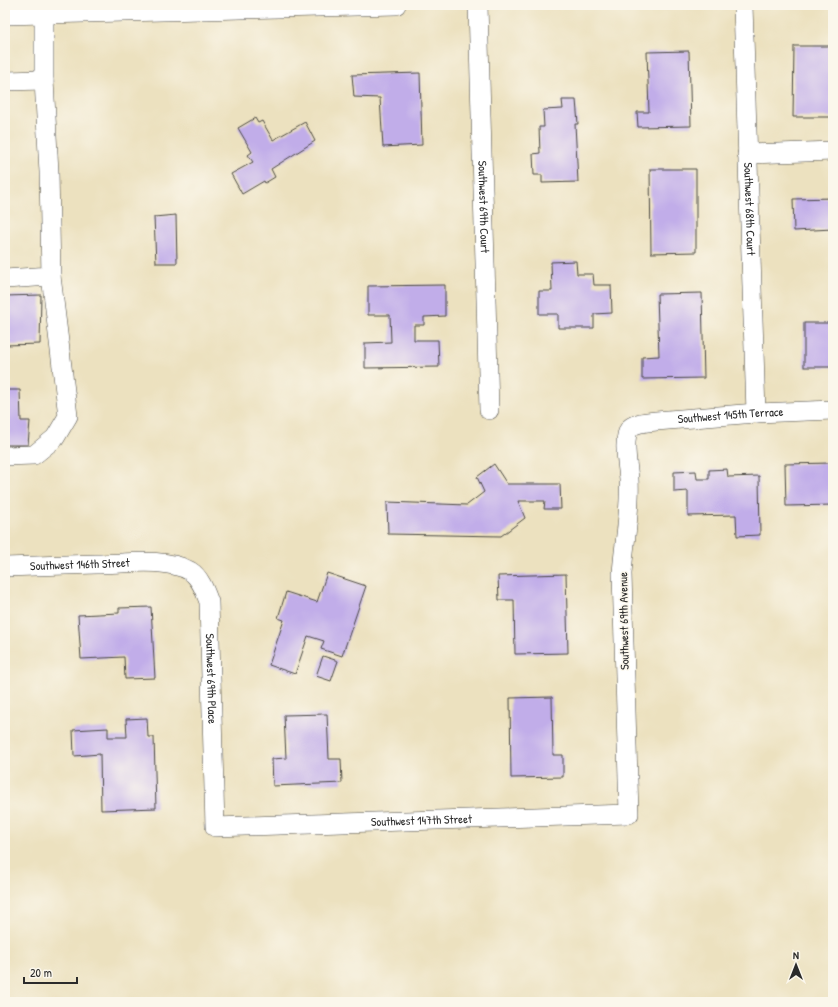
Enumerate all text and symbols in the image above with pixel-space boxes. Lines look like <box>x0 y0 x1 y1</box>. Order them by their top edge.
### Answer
street label: Southwest 69th Court <box>474 161 494 254</box>
street label: Southwest 68th Court <box>740 162 760 257</box>
street label: Southwest 145th Terrace <box>677 403 784 427</box>
street label: Southwest 146th Street <box>30 554 131 574</box>
street label: Southwest 69th Avenue <box>614 572 633 670</box>
street label: Southwest 69th Place <box>202 633 221 724</box>
street label: Southwest 147th Street <box>371 810 473 830</box>
north arrow <box>776 945 816 985</box>
text: N <box>793 948 799 962</box>
scale bar <box>24 959 77 985</box>
text: 20 m <box>30 964 52 981</box>

